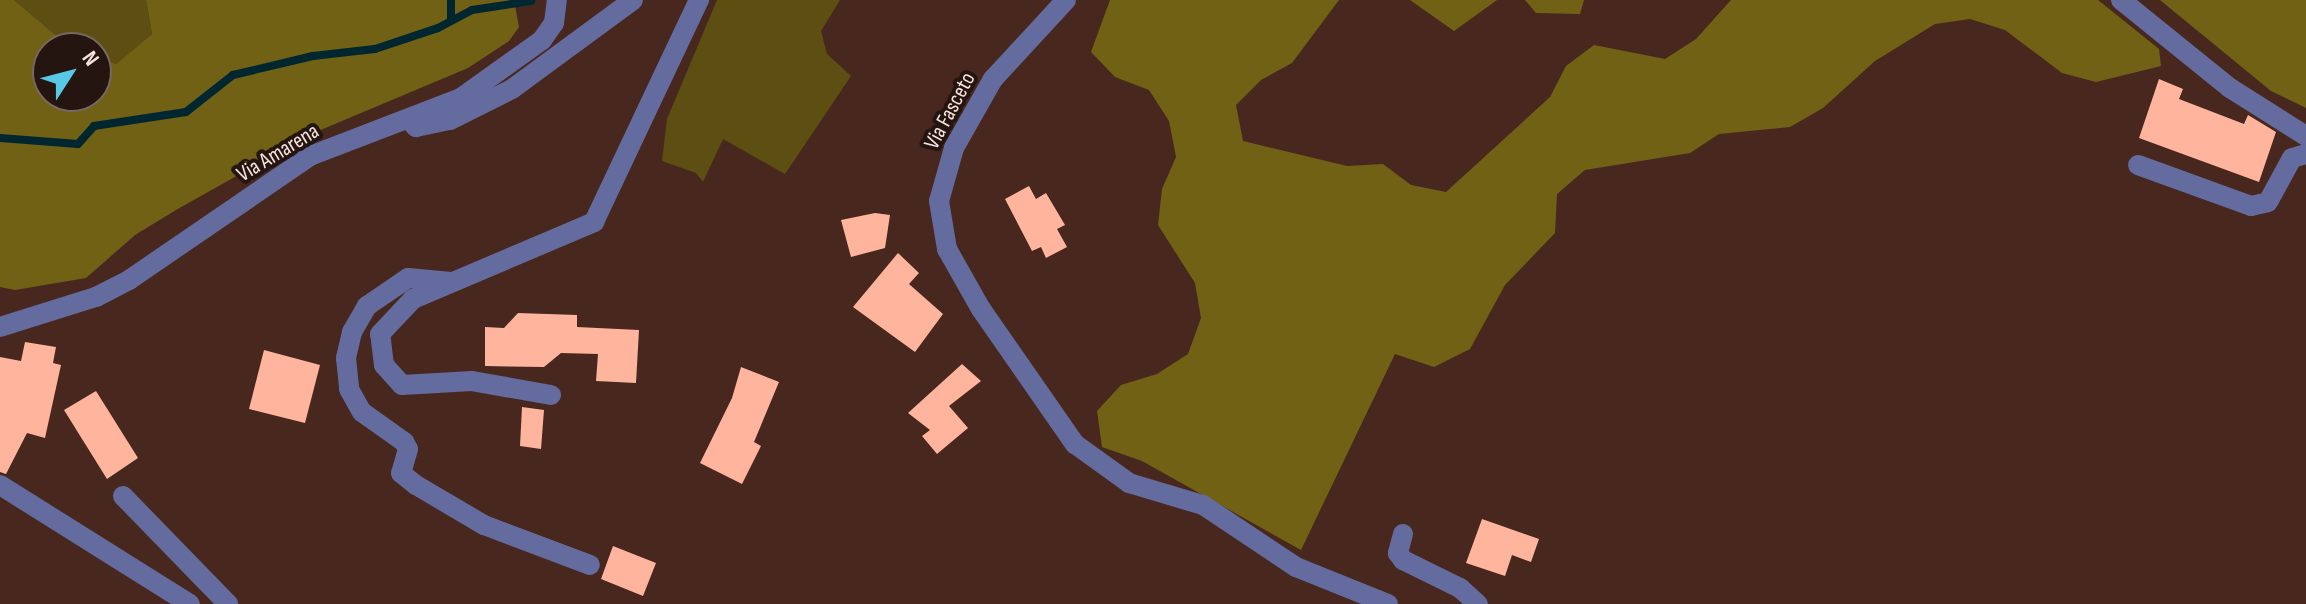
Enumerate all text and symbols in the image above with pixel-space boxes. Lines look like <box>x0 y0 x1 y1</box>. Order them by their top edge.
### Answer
north arrow <box>32 32 112 112</box>
text: N <box>76 46 105 71</box>
street label: Via Fasceto <box>919 68 981 154</box>
street label: Via Amarena <box>232 118 324 188</box>

